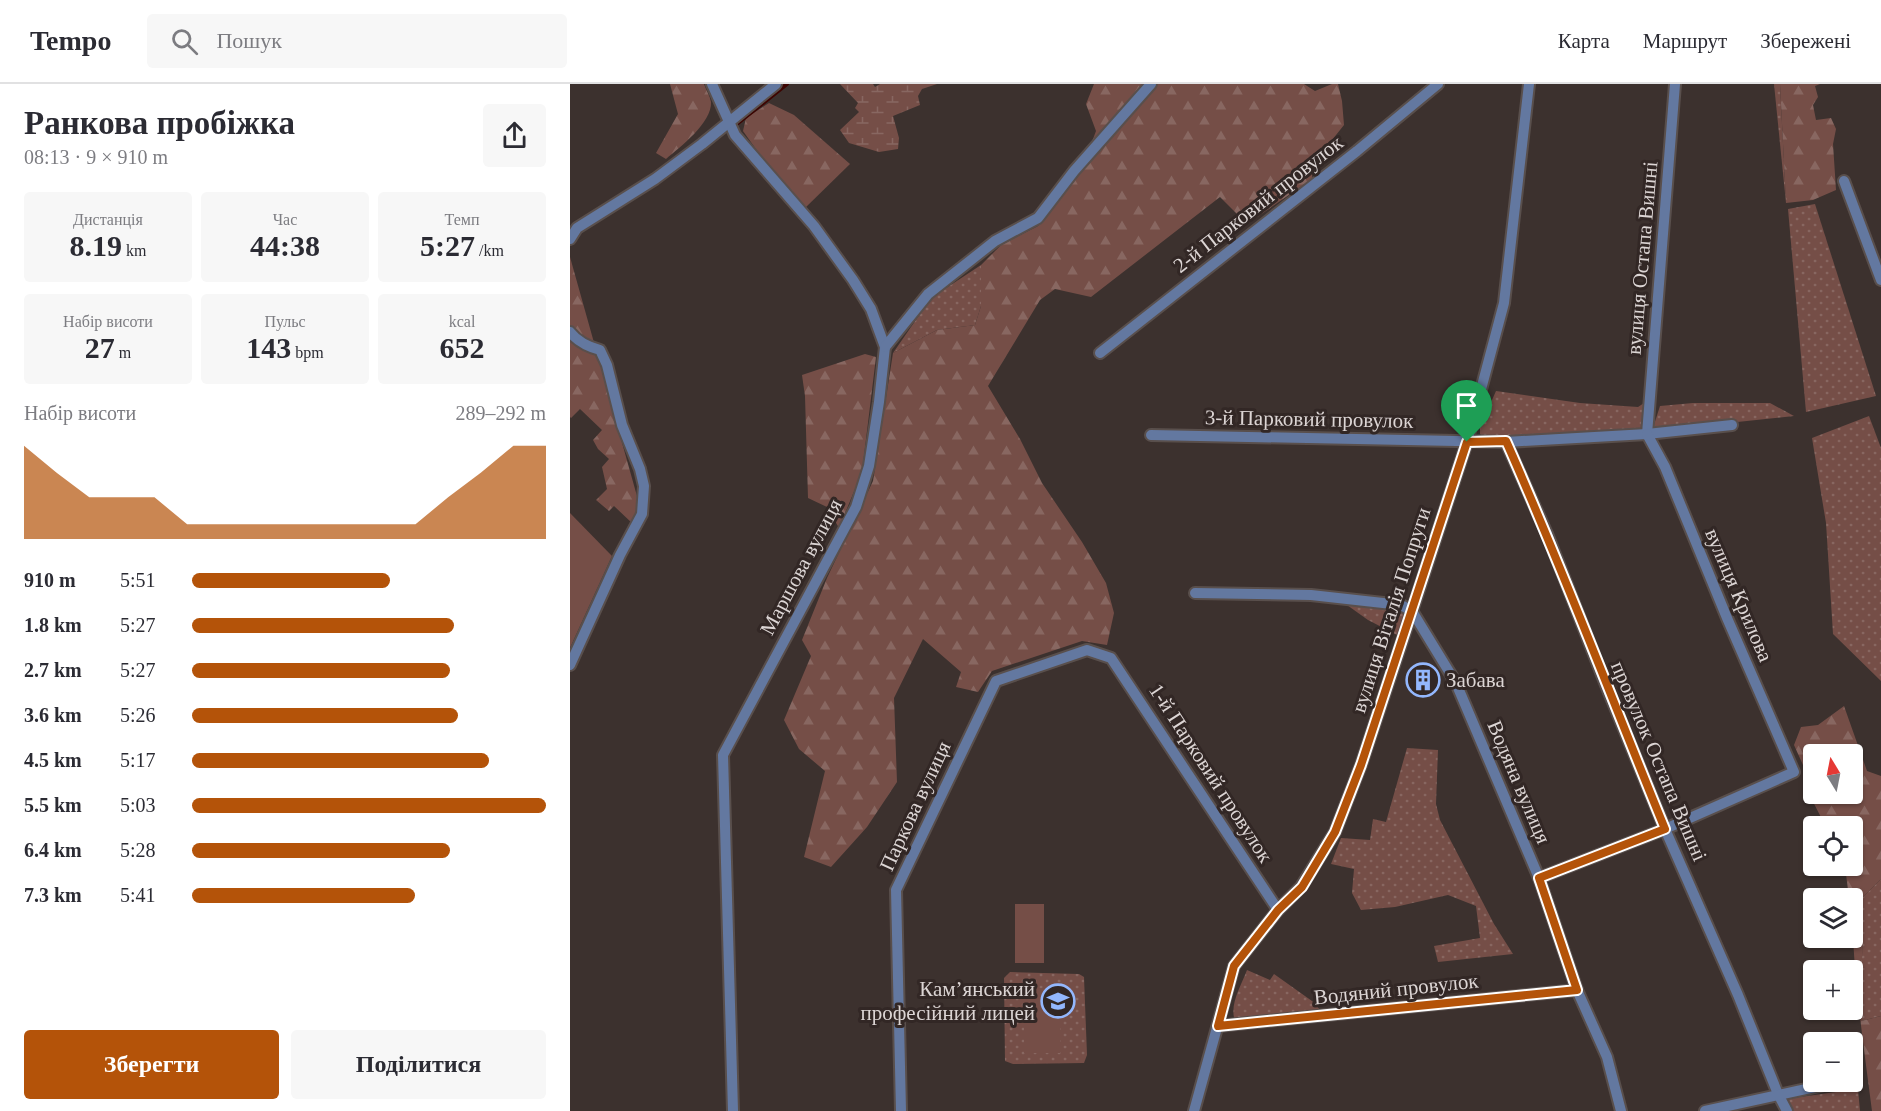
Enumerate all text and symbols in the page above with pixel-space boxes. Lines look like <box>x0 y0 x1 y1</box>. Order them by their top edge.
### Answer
search box <box>147 14 567 68</box>
text: Tempo <box>30 25 111 56</box>
icon: search <box>168 25 201 58</box>
text: Пошук <box>216 28 282 53</box>
text: Карта <box>1558 29 1610 53</box>
text: Маршрут <box>1643 29 1727 53</box>
text: Збережені <box>1760 29 1851 53</box>
button: share <box>483 104 546 167</box>
text: Ранкова пробіжка <box>24 105 295 141</box>
street label: 2-й Парковий провулок <box>1168 130 1348 278</box>
text: 08:13 · 9 × 910 m <box>24 146 168 168</box>
street label: вулиця Остапа Вишні <box>1622 160 1662 356</box>
text: Дистанція <box>73 211 143 228</box>
text: Час <box>273 211 297 228</box>
text: Темп <box>445 211 479 228</box>
text: 8.19 <box>70 229 122 262</box>
text: 44:38 <box>250 229 320 262</box>
text: 5:27 <box>420 229 475 262</box>
text: km <box>122 242 146 259</box>
text: /km <box>475 242 504 259</box>
text: Набір висоти <box>63 313 153 330</box>
text: Пульс <box>264 313 306 330</box>
text: kcal <box>449 313 475 330</box>
text: 27 <box>85 331 115 364</box>
text: 143 <box>246 331 291 364</box>
text: 652 <box>440 331 485 364</box>
text: m <box>115 344 131 361</box>
text: bpm <box>291 344 324 361</box>
pin <box>1441 380 1492 442</box>
icon: arrive <box>1450 389 1483 422</box>
text: Набір висоти <box>24 402 136 424</box>
text: 289–292 m <box>455 402 546 424</box>
street label: 3-й Парковий провулок <box>1205 405 1414 433</box>
street label: Маршова вулиця <box>755 495 847 639</box>
street label: вулиця Віталія Попруги <box>1347 504 1435 716</box>
street label: вулиця Крилова <box>1700 525 1778 666</box>
text: 910 m <box>24 569 76 591</box>
text: 5:51 <box>120 569 156 591</box>
text: 1.8 km <box>24 614 82 636</box>
text: 5:27 <box>120 614 156 636</box>
street label: провулок Остапа Вишні <box>1606 657 1712 865</box>
text: 2.7 km <box>24 659 82 681</box>
text: 5:27 <box>120 659 156 681</box>
building icon: Забава <box>1405 662 1441 698</box>
place label: Забава <box>1446 668 1505 692</box>
street label: 1-й Парковий провулок <box>1144 679 1278 868</box>
text: 3.6 km <box>24 704 82 726</box>
text: 5:26 <box>120 704 156 726</box>
street label: Водяна вулиця <box>1482 717 1556 847</box>
street label: Паркова вулиця <box>874 737 956 875</box>
north arrow <box>1803 744 1863 804</box>
map controls <box>1803 744 1863 1092</box>
text: 4.5 km <box>24 749 82 771</box>
text: 5:17 <box>120 749 156 771</box>
text: 5.5 km <box>24 794 82 816</box>
text: 5:03 <box>120 794 156 816</box>
button: locate <box>1803 816 1863 876</box>
text: 6.4 km <box>24 839 82 861</box>
text: 5:28 <box>120 839 156 861</box>
text: 7.3 km <box>24 884 82 906</box>
text: 5:41 <box>120 884 156 906</box>
button: layers <box>1803 888 1863 948</box>
button: + <box>1803 960 1863 1020</box>
street label: Водяний провулок <box>1312 968 1480 1010</box>
place label: Кам’янський професійний лицей <box>860 977 1035 1025</box>
school or university icon: Кам’янський професійний лицей <box>1040 983 1076 1019</box>
button: Зберегти <box>24 1030 279 1099</box>
button: Поділитися <box>291 1030 546 1099</box>
button: − <box>1803 1032 1863 1092</box>

